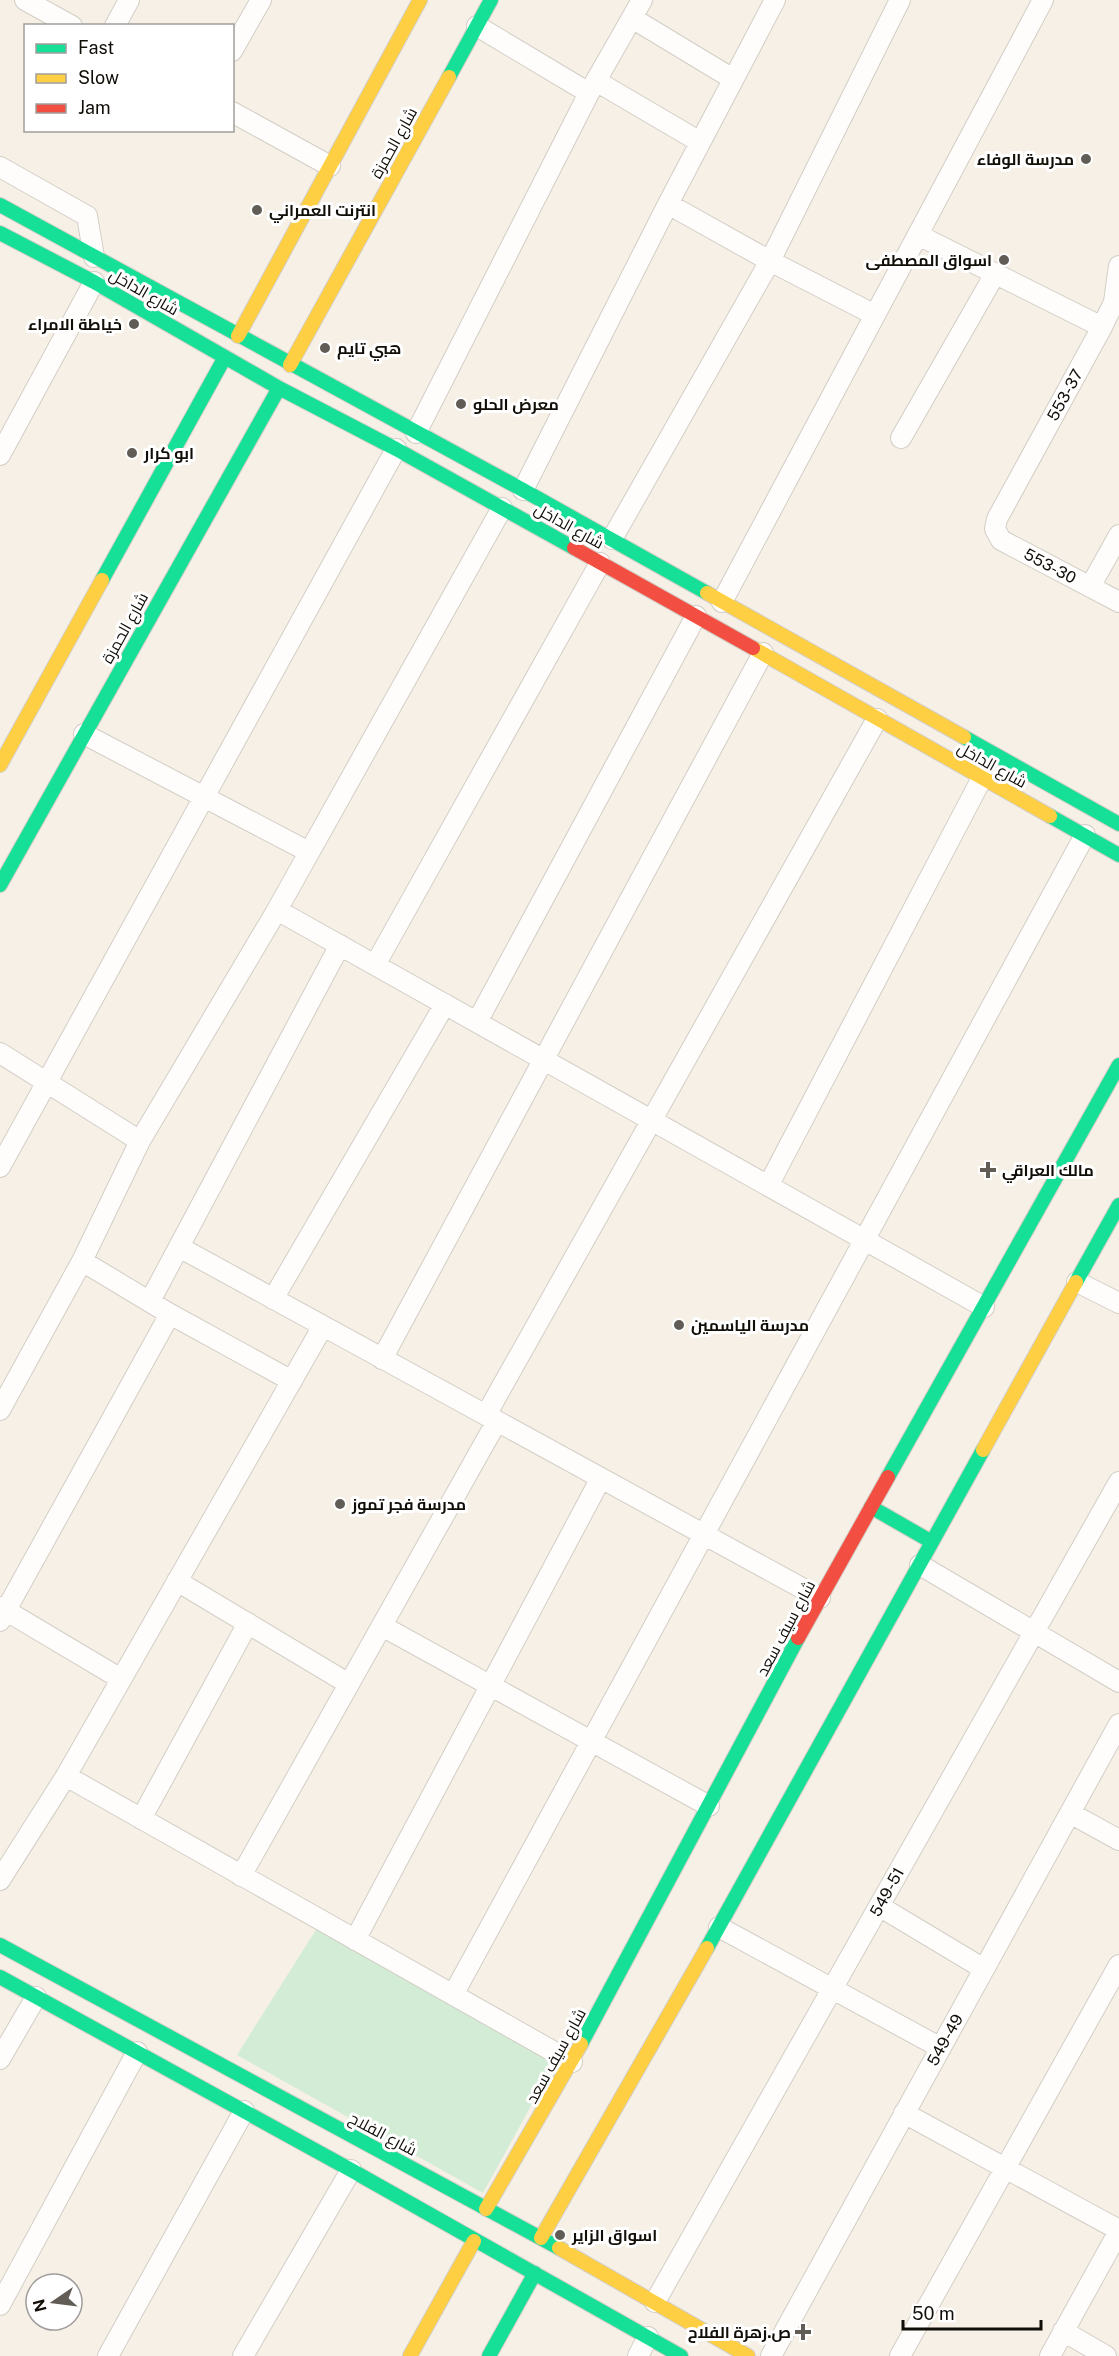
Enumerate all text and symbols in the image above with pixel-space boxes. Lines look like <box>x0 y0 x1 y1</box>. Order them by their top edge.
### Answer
legend <box>24 24 234 132</box>
text: Fast <box>78 37 114 58</box>
text: Slow <box>78 67 119 88</box>
text: Jam <box>78 97 111 118</box>
street label: شارع الحمزة <box>367 104 423 183</box>
place label: مدرسة الوفاء <box>977 150 1074 169</box>
marker: مدرسة الوفاء <box>1079 152 1093 166</box>
place label: انترنت العمراني <box>269 201 376 223</box>
marker: انترنت العمراني <box>250 203 264 217</box>
place label: اسواق المصطفى <box>866 251 992 270</box>
marker: اسواق المصطفى <box>997 253 1011 267</box>
street label: شارع الداخل <box>105 265 182 321</box>
place label: خياطة الامراء <box>28 315 122 334</box>
marker: خياطة الامراء <box>127 317 141 331</box>
place label: هبي تايم <box>337 339 401 361</box>
marker: هبي تايم <box>318 341 332 355</box>
street label: 553-37 <box>1043 366 1087 424</box>
place label: معرض الحلو <box>473 395 559 414</box>
marker: معرض الحلو <box>454 397 468 411</box>
place label: ابو كرار <box>143 444 194 463</box>
marker: ابو كرار <box>125 446 139 460</box>
street label: شارع الداخل <box>530 499 607 555</box>
street label: 553-30 <box>1021 544 1080 588</box>
street label: شارع الحمزة <box>98 589 154 668</box>
street label: شارع الداخل <box>953 738 1030 794</box>
marker: مالك العراقي <box>979 1161 997 1179</box>
place label: مالك العراقي <box>1002 1161 1094 1183</box>
place label: مدرسة الياسمين <box>691 1316 809 1335</box>
marker: مدرسة الياسمين <box>672 1318 686 1332</box>
place label: مدرسة فجر تموز <box>351 1495 466 1514</box>
marker: مدرسة فجر تموز <box>333 1497 347 1511</box>
street label: شارع سيف سعد <box>753 1577 821 1680</box>
street label: 549-51 <box>866 1864 908 1920</box>
street label: شارع سيف سعد <box>522 2005 592 2108</box>
street label: 549-49 <box>923 2011 967 2069</box>
street label: شارع الفلاح <box>345 2108 420 2161</box>
place label: اسواق الزاير <box>571 2226 657 2245</box>
marker: اسواق الزاير <box>553 2228 567 2242</box>
north arrow <box>24 2272 84 2332</box>
scale bar <box>903 2293 1041 2331</box>
text: N <box>29 2297 51 2314</box>
text: 50 m <box>912 2303 955 2324</box>
place label: ص.زهرة الفلاح <box>688 2323 791 2343</box>
marker: ص.زهرة الفلاح <box>796 2325 810 2339</box>

